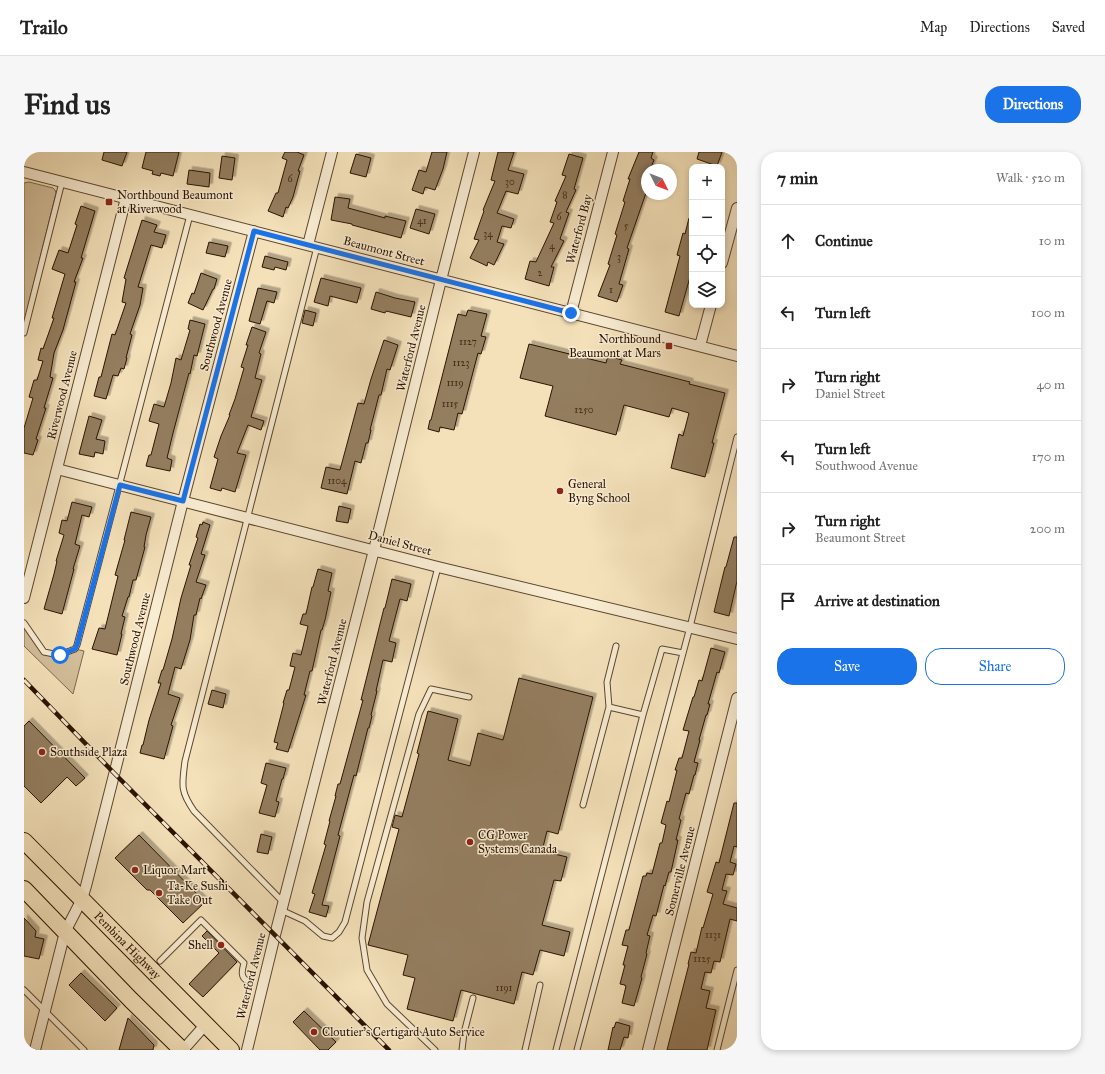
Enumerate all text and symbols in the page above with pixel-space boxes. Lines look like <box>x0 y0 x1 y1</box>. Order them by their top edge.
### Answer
text: Trailo <box>20 16 68 39</box>
text: Map <box>920 19 947 36</box>
text: Directions <box>969 19 1030 36</box>
text: Saved <box>1052 19 1085 36</box>
button: Directions <box>985 86 1081 123</box>
text: Find us <box>24 87 110 122</box>
north arrow <box>641 164 677 200</box>
map controls <box>689 164 725 308</box>
button: + <box>689 164 725 200</box>
text: 7 min <box>777 168 818 189</box>
text: Walk · 520 m <box>996 170 1065 186</box>
house number: 6 <box>287 173 293 185</box>
house number: 30 <box>505 176 515 188</box>
place label: Northbound Beaumont at Riverwood <box>117 188 234 216</box>
house number: 8 <box>562 189 568 201</box>
street label: Waterford Bay <box>563 192 595 265</box>
marker: Northbound Beaumont at Riverwood <box>104 197 114 207</box>
button: − <box>689 200 725 236</box>
house number: 6 <box>556 211 562 223</box>
house number: 41 <box>417 215 427 227</box>
house number: 5 <box>624 220 629 232</box>
house number: 34 <box>483 228 493 240</box>
icon: ahead <box>777 230 799 252</box>
text: Continue <box>815 232 873 250</box>
street label: Beaumont Street <box>342 233 427 269</box>
text: 10 m <box>1039 233 1065 249</box>
button: locate <box>689 236 725 272</box>
house number: 4 <box>549 240 555 252</box>
house number: 3 <box>617 251 621 263</box>
house number: 2 <box>538 267 543 279</box>
button: layers <box>689 272 725 308</box>
street label: Southwood Avenue <box>197 277 235 373</box>
house number: 1 <box>609 284 613 296</box>
icon: left <box>777 302 799 324</box>
street label: Waterford Avenue <box>393 303 429 393</box>
route end <box>562 304 580 322</box>
text: Turn left <box>815 304 871 322</box>
text: 100 m <box>1031 305 1065 321</box>
place label: Northbound Beaumont at Mars <box>569 332 661 360</box>
house number: 1127 <box>459 336 477 348</box>
marker: Northbound Beaumont at Mars <box>664 341 674 351</box>
street label: Riverwood Avenue <box>44 349 80 441</box>
house number: 1123 <box>453 357 469 369</box>
text: Turn right <box>815 368 880 386</box>
icon: right <box>777 374 799 396</box>
house number: 1119 <box>446 377 464 389</box>
text: 40 m <box>1036 377 1065 393</box>
text: Daniel Street <box>815 386 885 402</box>
house number: 1115 <box>442 398 459 410</box>
house number: 1250 <box>574 404 594 416</box>
text: Turn left <box>815 440 871 458</box>
icon: left <box>777 446 799 468</box>
text: 170 m <box>1032 449 1065 465</box>
text: Southwood Avenue <box>815 458 918 474</box>
house number: 1104 <box>327 475 347 487</box>
place label: General Byng School <box>568 477 631 506</box>
marker: General Byng School <box>555 486 565 496</box>
text: Turn right <box>815 512 880 530</box>
icon: right <box>777 518 799 540</box>
text: 200 m <box>1030 521 1065 537</box>
street label: Daniel Street <box>367 528 434 558</box>
text: Beaumont Street <box>815 530 906 546</box>
icon: arrive <box>777 590 799 612</box>
street label: Southwood Avenue <box>117 591 153 687</box>
text: Arrive at destination <box>815 592 940 610</box>
street label: Waterford Avenue <box>314 617 350 707</box>
route start <box>51 646 69 664</box>
button: Save <box>777 648 917 685</box>
button: Share <box>925 648 1065 685</box>
place label: Southside Plaza <box>50 745 128 759</box>
marker: Southside Plaza <box>37 747 47 757</box>
street label: Somerville Avenue <box>662 825 698 917</box>
place label: CG Power Systems Canada <box>478 828 558 856</box>
marker: CG Power Systems Canada <box>465 837 475 847</box>
place label: Liquor Mart <box>143 863 207 878</box>
marker: Liquor Mart <box>130 865 140 875</box>
place label: Ta-Ke Sushi Take Out <box>167 879 229 907</box>
marker: Ta-Ke Sushi Take Out <box>154 888 164 898</box>
street label: Pembina Highway <box>91 909 164 982</box>
house number: 1131 <box>705 929 721 941</box>
street label: Waterford Avenue <box>233 931 269 1021</box>
place label: Shell <box>188 938 214 952</box>
marker: Shell <box>216 940 226 950</box>
house number: 1125 <box>693 953 711 965</box>
house number: 1191 <box>495 982 513 994</box>
place label: Cloutier's Certigard Auto Service <box>322 1025 485 1040</box>
marker: Cloutier's Certigard Auto Service <box>309 1027 319 1037</box>

